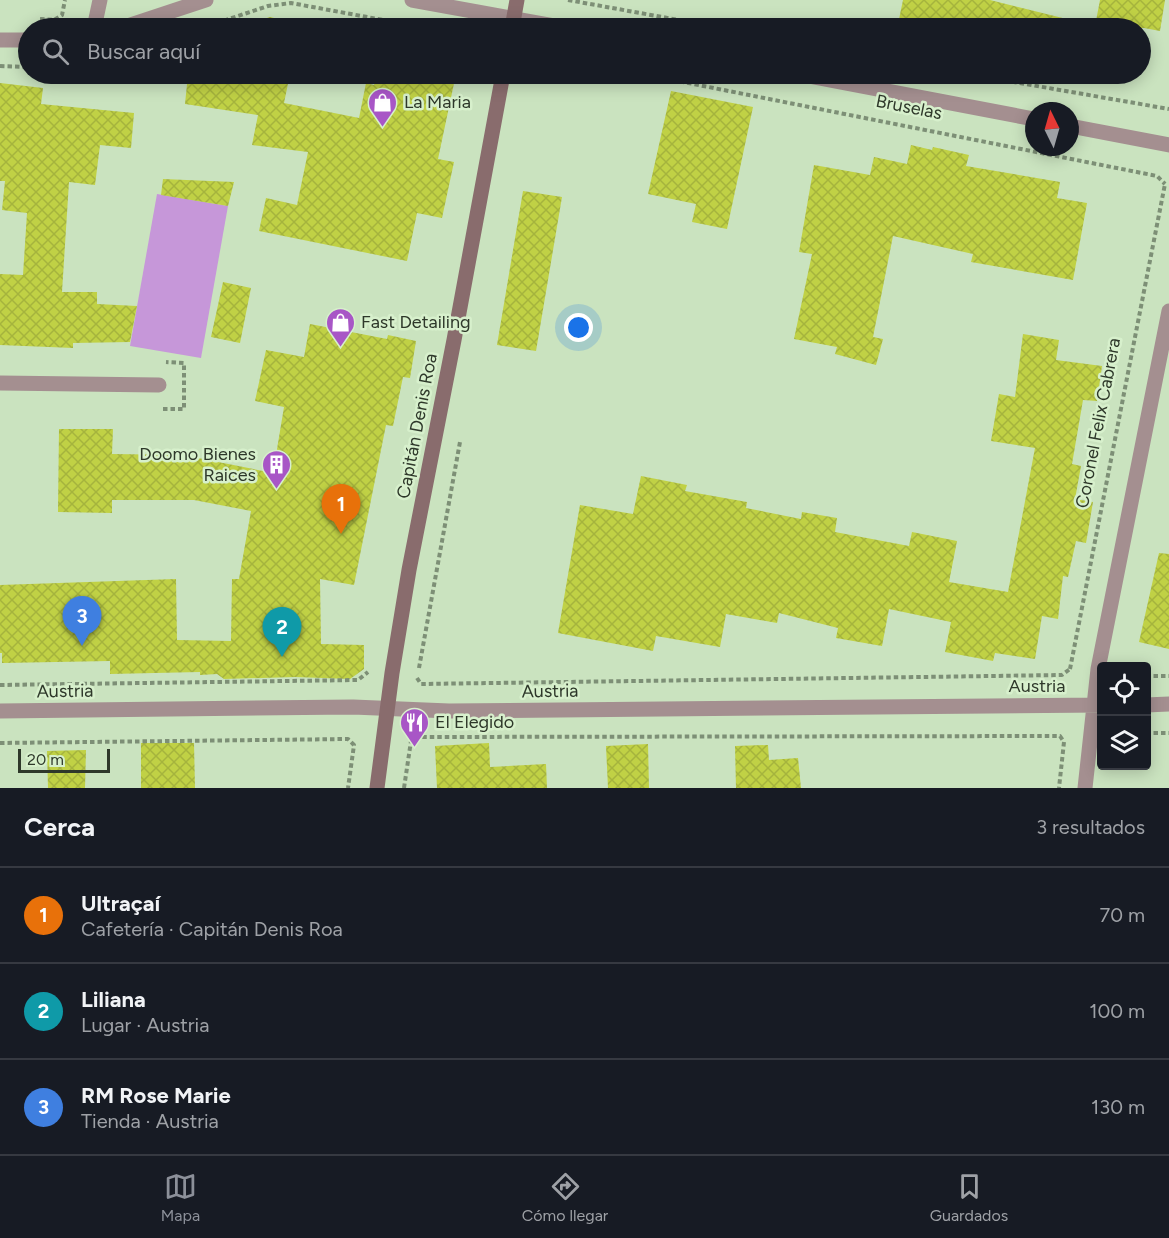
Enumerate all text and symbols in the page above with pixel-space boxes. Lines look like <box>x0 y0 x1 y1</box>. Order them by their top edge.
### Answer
search box <box>18 18 1151 84</box>
icon: search <box>39 35 72 68</box>
text: Buscar aquí <box>87 38 200 65</box>
shop icon: La Maria <box>367 86 399 128</box>
street label: Bruselas <box>874 90 944 124</box>
place label: La Maria <box>404 91 471 113</box>
north arrow <box>1025 102 1079 156</box>
shop icon: Fast Detailing <box>324 306 356 348</box>
place label: Fast Detailing <box>361 311 471 333</box>
your location <box>564 313 593 342</box>
street label: Coronel Felix Cabrera <box>1071 336 1125 510</box>
street label: Capitán Denis Roa <box>392 351 442 501</box>
place label: Doomo Bienes Raices <box>139 443 256 486</box>
building icon: Doomo Bienes Raices <box>261 448 293 490</box>
pin: 1 <box>322 484 360 534</box>
pin: 3 <box>62 596 101 646</box>
pin: 2 <box>262 608 302 657</box>
map controls <box>1097 662 1151 770</box>
button: locate <box>1097 662 1151 716</box>
street label: Austria <box>1009 675 1065 697</box>
street label: Austria <box>36 680 94 702</box>
street label: Austria <box>521 680 579 702</box>
restaurant icon: El Elegido <box>398 706 430 748</box>
place label: El Elegido <box>435 711 514 733</box>
button: layers <box>1097 716 1151 770</box>
scale bar <box>18 746 110 774</box>
text: 20 m <box>27 750 64 769</box>
text: Cerca <box>24 811 95 843</box>
text: 3 resultados <box>1036 815 1145 839</box>
text: Ultraçaí <box>81 890 160 917</box>
text: 1 <box>39 903 48 927</box>
text: 70 m <box>1099 903 1145 927</box>
text: Cafetería · Capitán Denis Roa <box>81 917 343 941</box>
text: Liliana <box>81 986 146 1013</box>
text: 2 <box>38 999 49 1023</box>
text: 100 m <box>1089 999 1145 1023</box>
text: Lugar · Austria <box>81 1013 209 1037</box>
text: RM Rose Marie <box>81 1082 231 1109</box>
text: 3 <box>38 1095 49 1119</box>
text: 130 m <box>1091 1095 1145 1119</box>
text: Tienda · Austria <box>81 1109 219 1133</box>
tab: Mapa <box>161 1170 200 1225</box>
tab: Cómo llegar <box>522 1170 608 1225</box>
tab: Guardados <box>930 1170 1008 1225</box>

